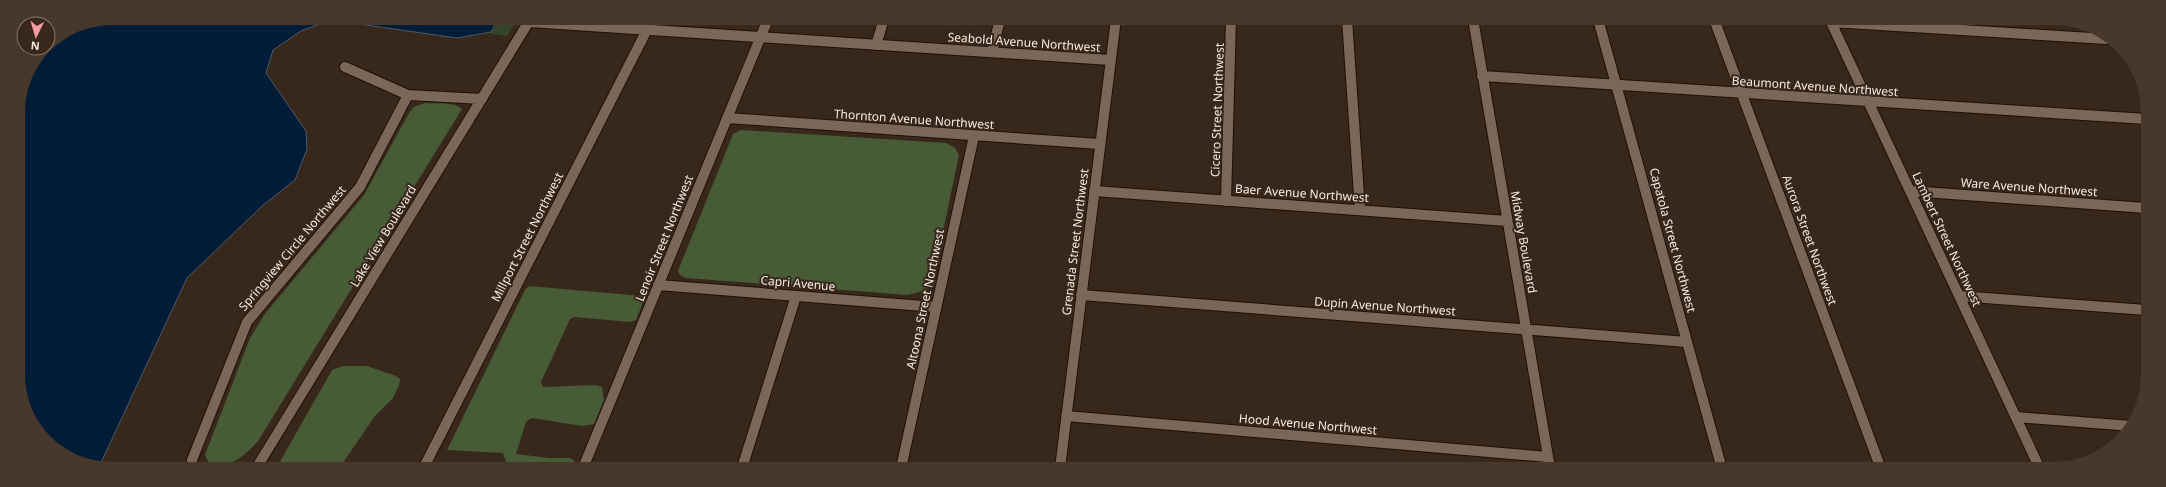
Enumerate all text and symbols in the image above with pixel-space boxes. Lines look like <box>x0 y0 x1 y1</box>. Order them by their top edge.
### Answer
north arrow <box>16 16 56 56</box>
street label: Seabold Avenue Northwest <box>947 28 1102 56</box>
text: N <box>30 39 40 54</box>
street label: Cicero Street Northwest <box>1206 42 1228 177</box>
street label: Beaumont Avenue Northwest <box>1731 72 1899 100</box>
street label: Thornton Avenue Northwest <box>833 105 995 133</box>
street label: Capatola Street Northwest <box>1646 166 1701 315</box>
street label: Grenada Street Northwest <box>1058 167 1093 316</box>
street label: Millport Street Northwest <box>487 169 567 305</box>
street label: Lambert Street Northwest <box>1908 169 1986 310</box>
street label: Lenoir Street Northwest <box>631 172 697 304</box>
street label: Aurora Street Northwest <box>1778 172 1842 308</box>
street label: Ware Avenue Northwest <box>1960 174 2099 200</box>
street label: Baer Avenue Northwest <box>1235 180 1370 206</box>
street label: Springview Circle Northwest <box>235 181 350 314</box>
street label: Lake View Boulevard <box>346 182 420 290</box>
street label: Midway Boulevard <box>1507 189 1541 295</box>
street label: Altoona Street Northwest <box>902 227 948 371</box>
street label: Capri Avenue <box>760 271 836 295</box>
street label: Dupin Avenue Northwest <box>1314 293 1457 319</box>
street label: Hood Avenue Northwest <box>1238 409 1378 439</box>

